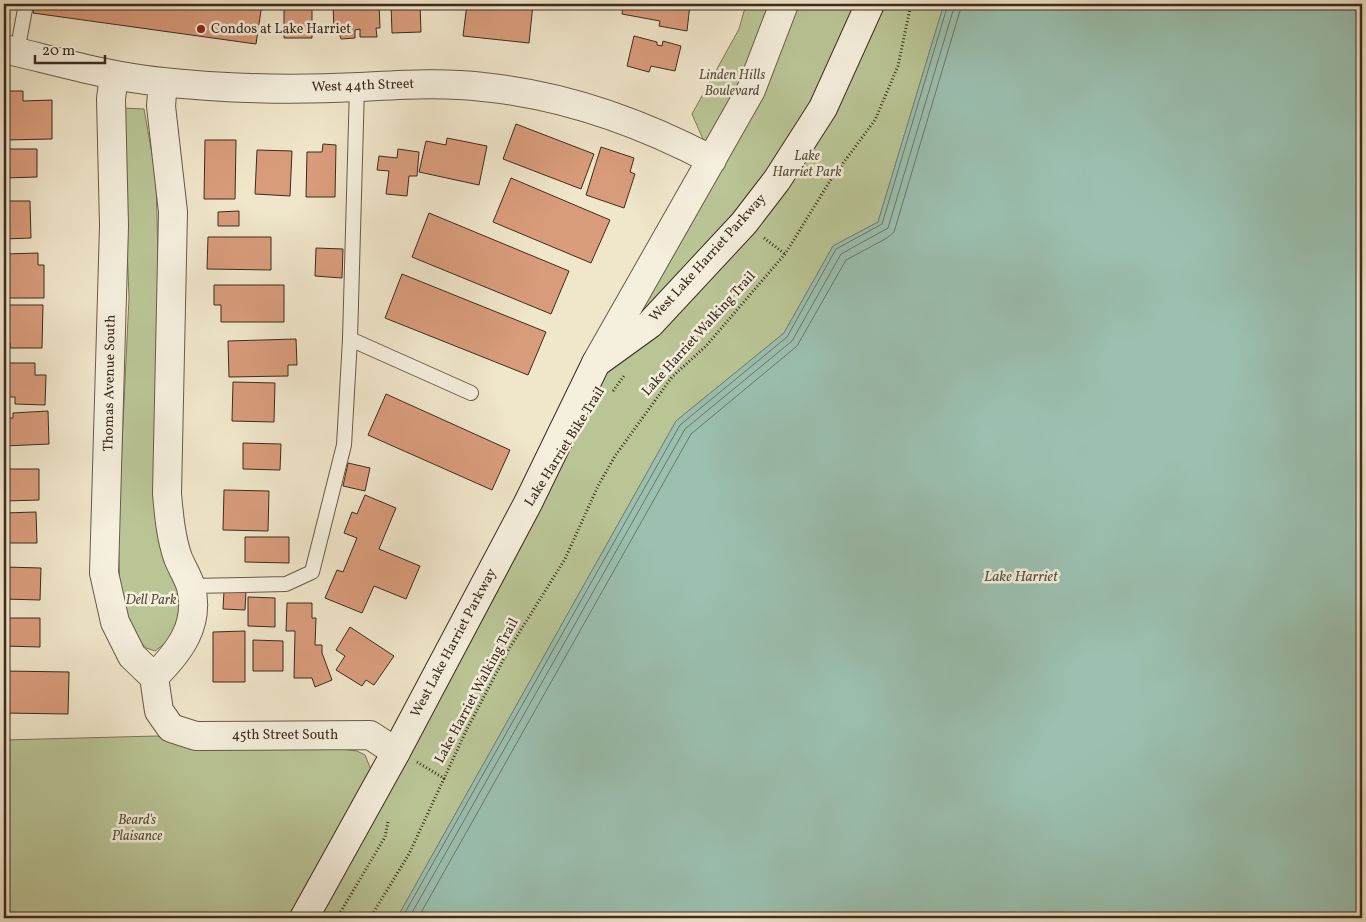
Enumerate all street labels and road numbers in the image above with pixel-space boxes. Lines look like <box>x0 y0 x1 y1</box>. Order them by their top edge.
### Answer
street label: West 44th Street <box>311 75 415 97</box>
street label: West Lake Harriet Parkway <box>645 190 771 326</box>
street label: Lake Harriet Walking Trail <box>638 267 760 401</box>
street label: Thomas Avenue South <box>99 314 121 452</box>
street label: Lake Harriet Bike Trail <box>520 384 610 510</box>
street label: West Lake Harriet Parkway <box>407 565 502 721</box>
street label: Lake Harriet Walking Trail <box>431 615 523 767</box>
street label: 45th Street South <box>232 726 338 745</box>

